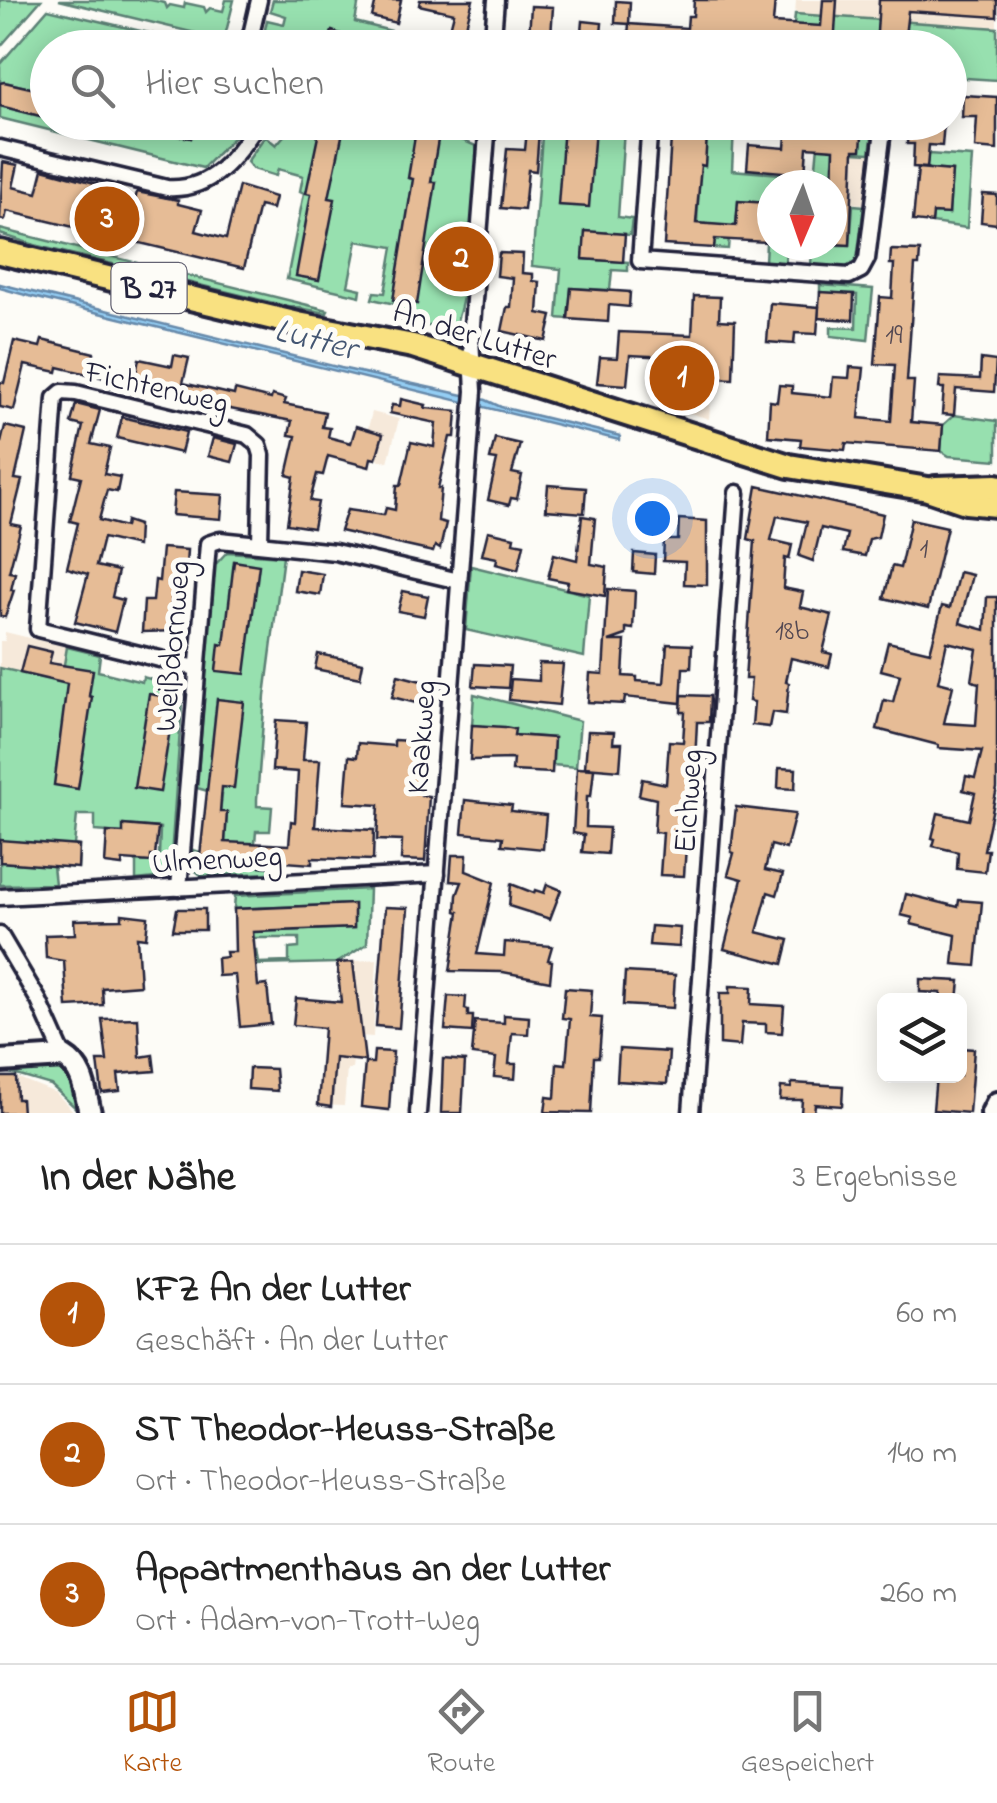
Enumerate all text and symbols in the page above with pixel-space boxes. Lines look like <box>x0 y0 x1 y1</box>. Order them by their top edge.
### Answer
search box <box>30 30 967 140</box>
text: Hier suchen <box>145 57 324 113</box>
icon: search <box>65 58 120 113</box>
north arrow <box>757 170 847 260</box>
pin: 3 <box>74 182 140 256</box>
pin: 2 <box>428 222 494 296</box>
road number: B 27 <box>112 263 186 313</box>
street label: An der Lutter <box>386 290 562 385</box>
water label: Lutter <box>269 307 366 377</box>
house number: 19 <box>885 316 903 357</box>
pin: 1 <box>650 340 714 416</box>
street label: Fichtenweg <box>79 350 233 429</box>
your location <box>627 493 678 544</box>
house number: 1 <box>920 530 929 571</box>
street label: Weißdornweg <box>144 559 205 734</box>
house number: 18b <box>775 612 809 653</box>
street label: Kaakweg <box>396 679 451 796</box>
street label: Eichweg <box>663 748 718 855</box>
street label: Ulmenweg <box>151 835 283 888</box>
map controls <box>877 993 967 1083</box>
button: layers <box>877 993 967 1083</box>
text: In der Nähe <box>40 1148 235 1209</box>
text: 3 Ergebnisse <box>792 1155 957 1202</box>
text: KFZ An der Lutter <box>135 1263 410 1319</box>
text: 1 <box>67 1291 78 1338</box>
text: 60 m <box>896 1291 957 1338</box>
text: Geschäft · An der Lutter <box>135 1319 448 1366</box>
text: ST Theodor-Heuss-Straße <box>135 1403 554 1459</box>
text: 2 <box>65 1431 80 1478</box>
text: 140 m <box>887 1431 957 1478</box>
text: Ort · Theodor-Heuss-Straße <box>135 1459 506 1506</box>
text: Appartmenthaus an der Lutter <box>135 1543 610 1599</box>
text: 3 <box>66 1571 79 1618</box>
text: 260 m <box>880 1571 957 1618</box>
text: Ort · Adam-von-Trott-Weg <box>135 1599 480 1646</box>
tab: Karte <box>123 1684 182 1785</box>
tab: Route <box>427 1684 495 1785</box>
tab: Gespeichert <box>741 1684 874 1785</box>

